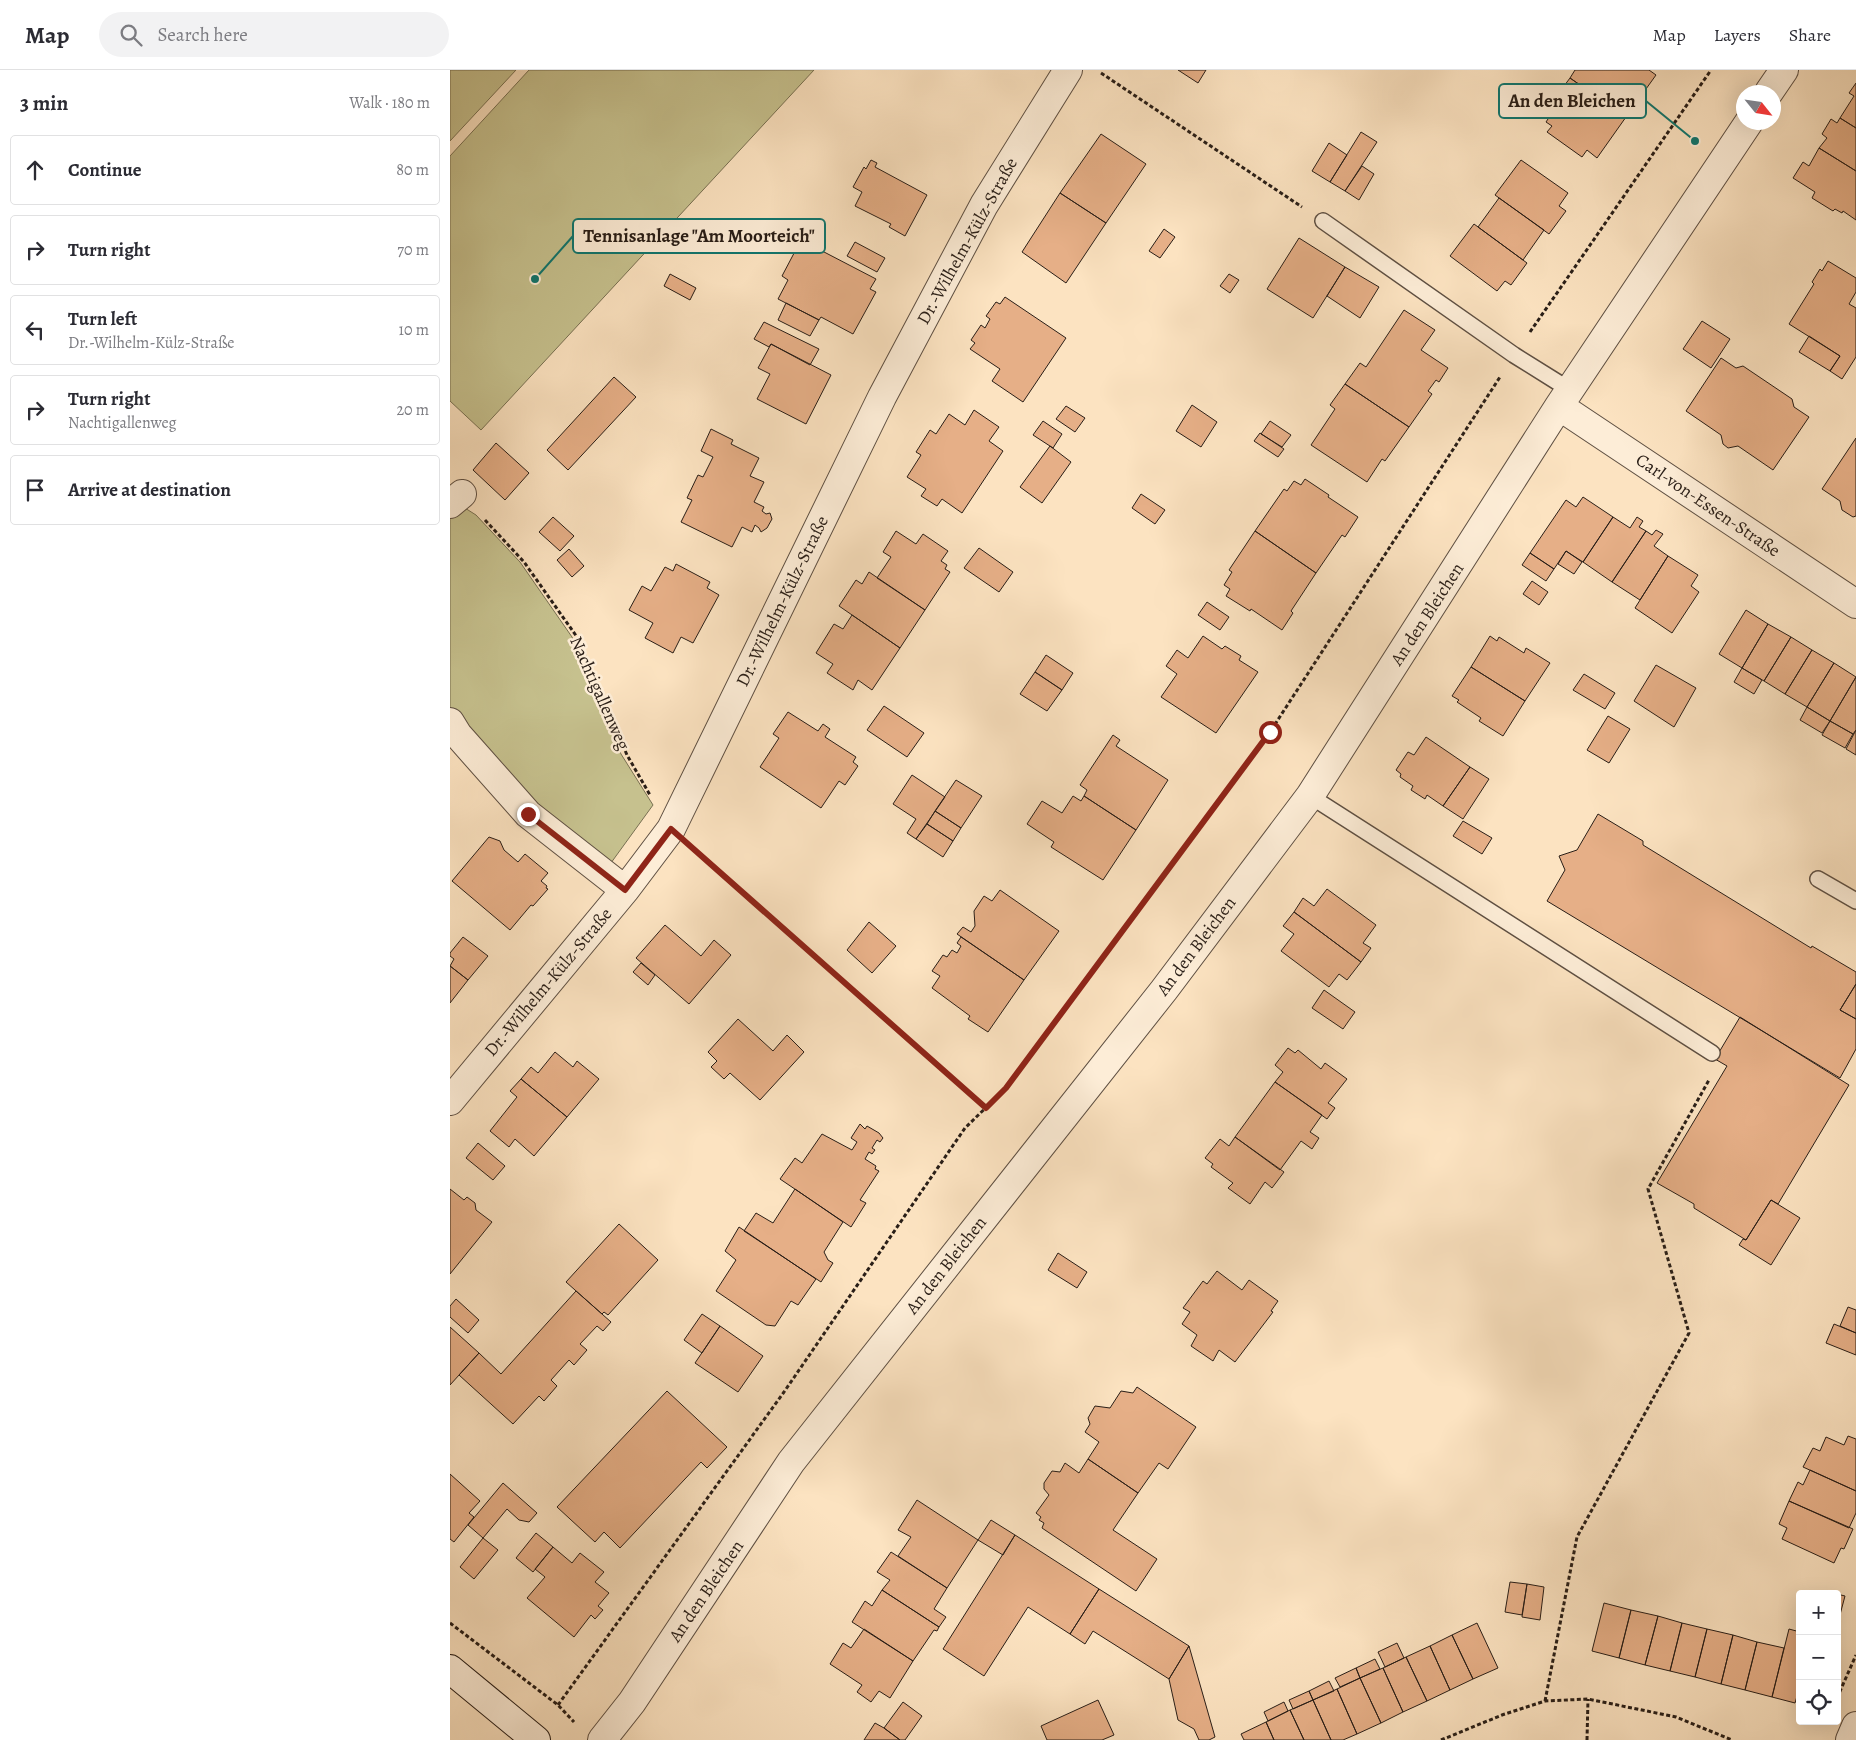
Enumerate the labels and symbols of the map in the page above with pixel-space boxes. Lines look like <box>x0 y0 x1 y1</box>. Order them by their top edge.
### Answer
callout: An den Bleichen <box>1499 84 1646 118</box>
north arrow <box>1736 85 1781 130</box>
text: An den Bleichen <box>1507 88 1636 114</box>
street label: Dr.-Wilhelm-Külz-Straße <box>911 153 1023 329</box>
callout: Tennisanlage "Am Moorteich" <box>573 219 825 253</box>
text: Tennisanlage "Am Moorteich" <box>583 223 815 249</box>
street label: Carl-von-Essen-Straße <box>1631 448 1785 562</box>
street label: Dr.-Wilhelm-Külz-Straße <box>730 512 834 690</box>
street label: An den Bleichen <box>1384 558 1469 671</box>
street label: Nachtigallenweg <box>564 632 636 754</box>
route start <box>1259 721 1282 744</box>
route end <box>517 803 540 826</box>
street label: An den Bleichen <box>1150 891 1241 1001</box>
street label: Dr.-Wilhelm-Külz-Straße <box>479 903 617 1061</box>
street label: An den Bleichen <box>900 1211 992 1320</box>
street label: An den Bleichen <box>662 1535 749 1648</box>

